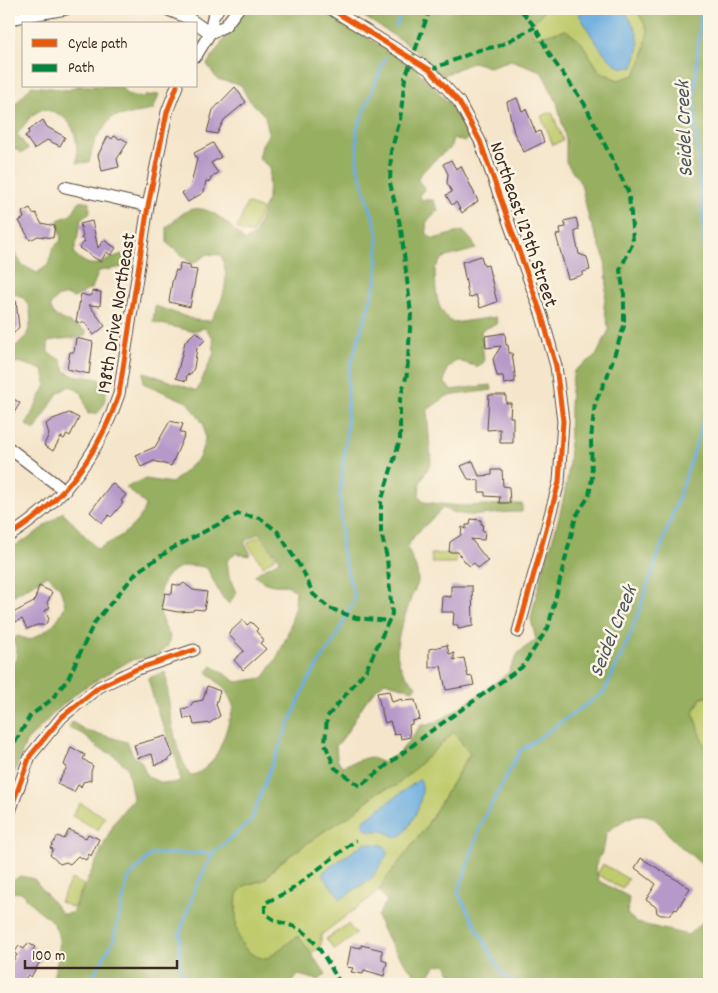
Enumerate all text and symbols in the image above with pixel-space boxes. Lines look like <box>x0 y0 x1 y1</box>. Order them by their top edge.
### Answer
legend <box>22 22 198 88</box>
text: Cycle path <box>68 34 128 56</box>
text: Path <box>68 58 94 80</box>
water label: Seidel Creek <box>669 78 703 178</box>
street label: Northeast 129th Street <box>481 138 564 311</box>
street label: 198th Drive Northeast <box>91 231 145 396</box>
water label: Seidel Creek <box>583 580 648 682</box>
scale bar <box>25 938 178 970</box>
text: 100 m <box>32 946 65 968</box>

